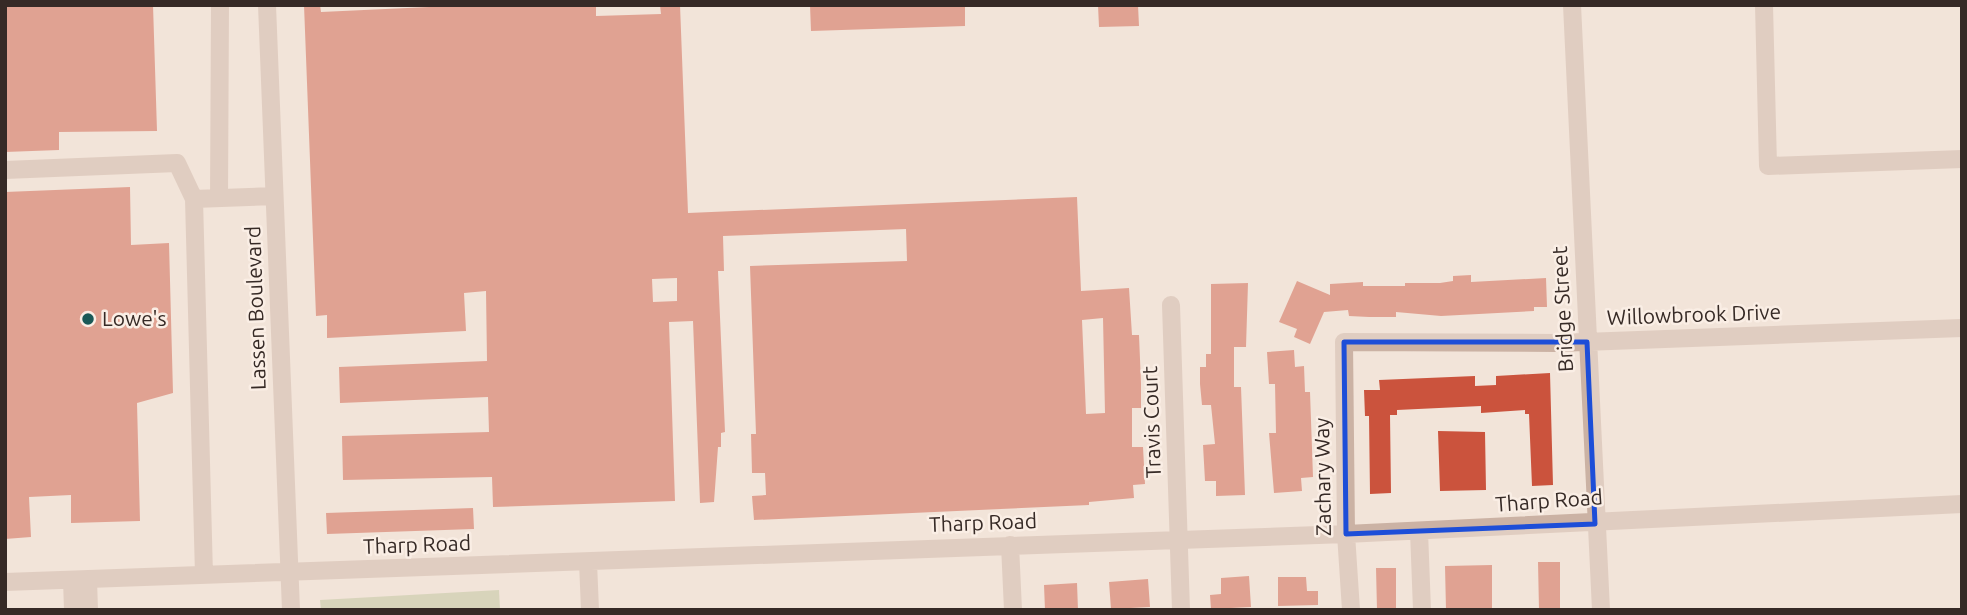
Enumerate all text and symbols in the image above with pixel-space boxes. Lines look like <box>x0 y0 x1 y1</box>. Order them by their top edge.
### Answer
street label: Lassen Boulevard <box>240 226 270 390</box>
street label: Bridge Street <box>1547 246 1577 372</box>
street label: Willowbrook Drive <box>1606 299 1782 329</box>
place label: Lowe's <box>102 306 167 330</box>
marker: Lowe's <box>80 311 96 327</box>
street label: Travis Court <box>1137 366 1165 479</box>
street label: Zachary Way <box>1309 418 1335 536</box>
street label: Tharp Road <box>1494 484 1604 516</box>
street label: Tharp Road <box>929 508 1037 536</box>
street label: Tharp Road <box>363 530 471 558</box>

